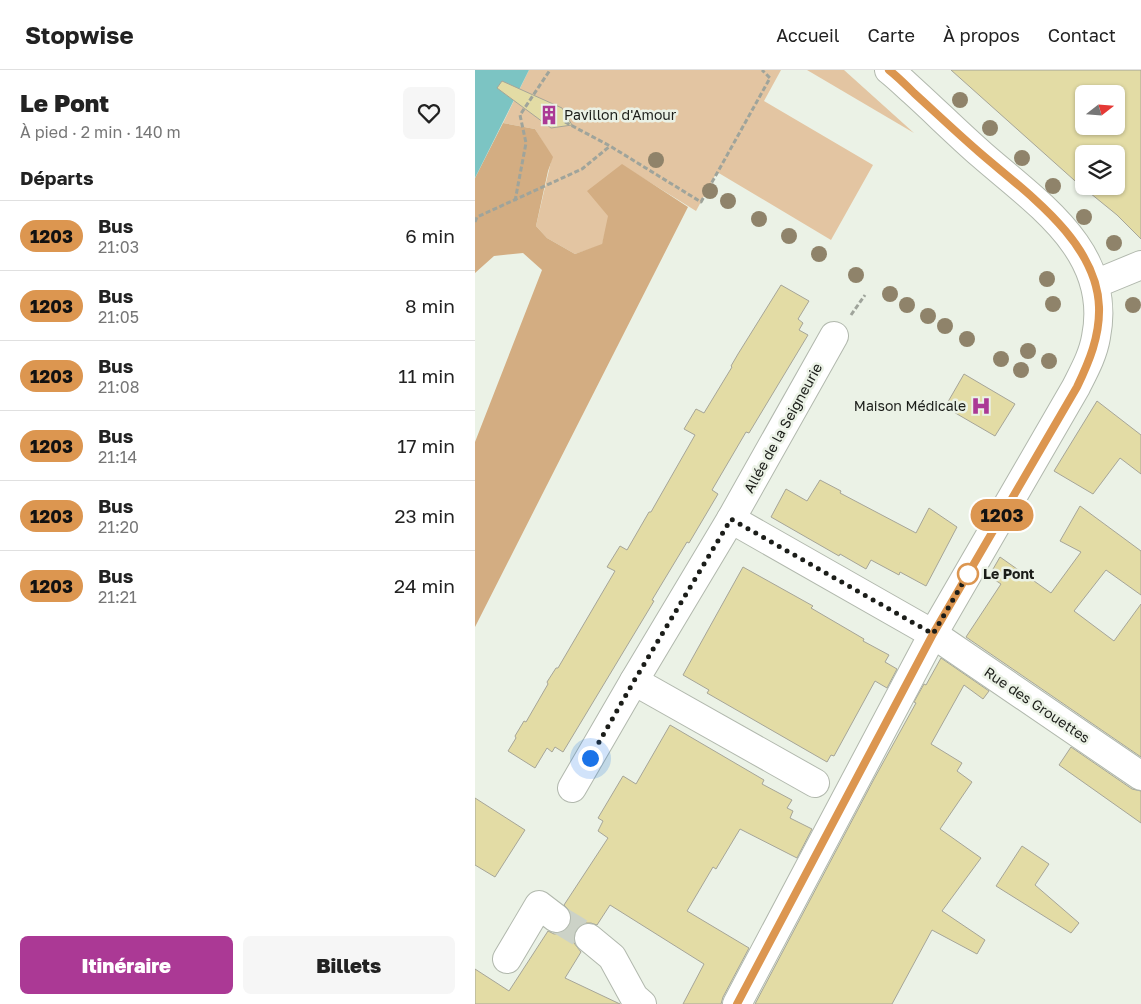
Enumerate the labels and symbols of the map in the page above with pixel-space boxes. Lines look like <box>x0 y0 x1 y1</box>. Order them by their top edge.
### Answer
north arrow <box>1075 85 1125 135</box>
building icon: Pavillon d'Amour <box>538 104 560 126</box>
place label: Pavillon d'Amour <box>564 106 677 123</box>
street label: Allée de la Seigneurie <box>740 360 825 496</box>
hospital icon: Maison Médicale <box>970 395 992 417</box>
place label: Maison Médicale <box>854 397 966 414</box>
line badge: 1203 <box>967 499 1037 531</box>
marker: Le Pont <box>957 563 979 585</box>
place label: Le Pont <box>983 565 1035 582</box>
street label: Rue des Grouettes <box>981 663 1093 746</box>
your location <box>578 746 603 771</box>

